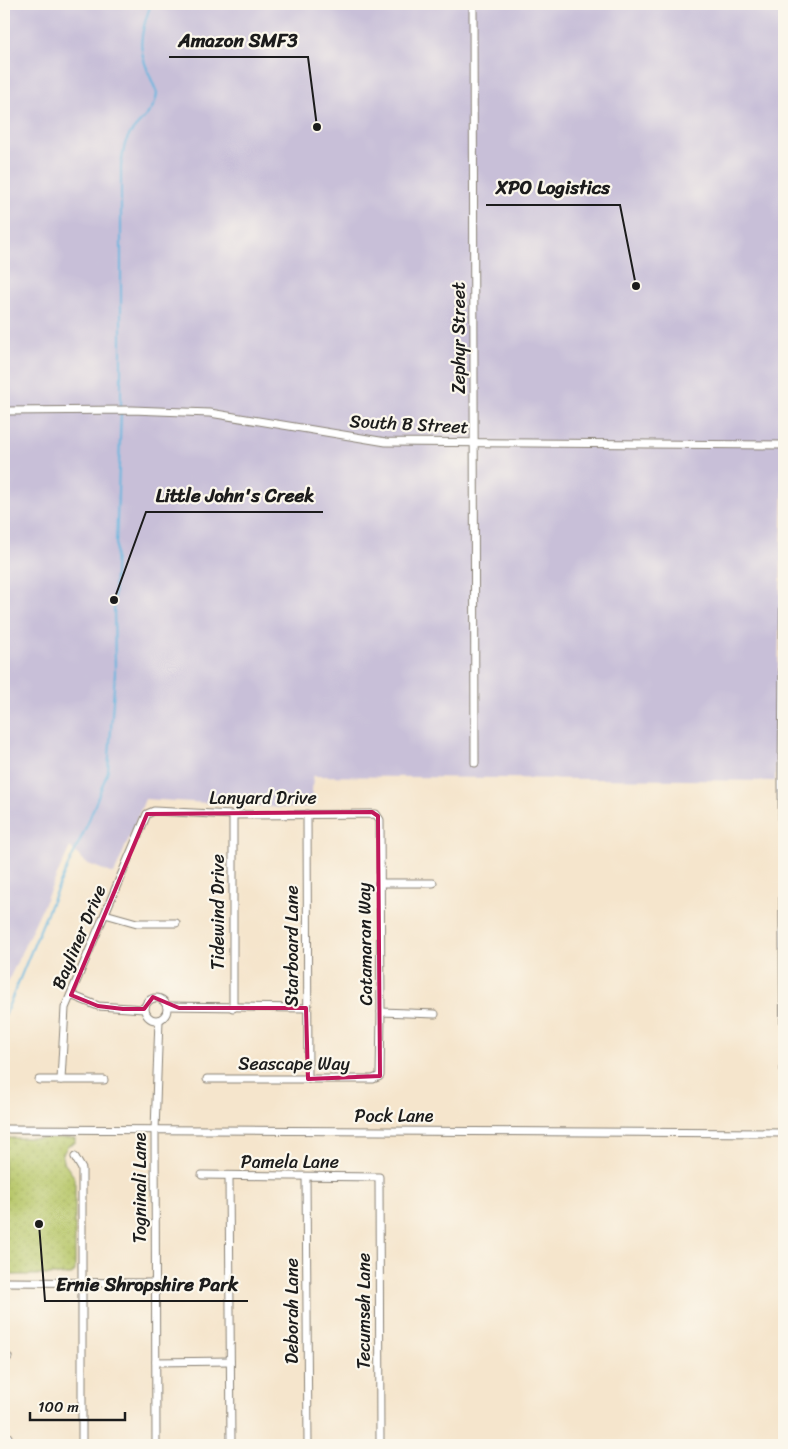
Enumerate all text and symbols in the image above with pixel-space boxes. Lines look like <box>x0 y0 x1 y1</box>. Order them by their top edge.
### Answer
callout: Amazon SMF3 <box>169 23 308 57</box>
text: Amazon SMF3 <box>177 24 298 57</box>
callout: XPO Logistics <box>486 171 620 205</box>
text: XPO Logistics <box>495 171 611 204</box>
street label: Zephyr Street <box>443 282 475 394</box>
street label: South B Street <box>349 405 469 443</box>
callout: Little John's Creek <box>146 478 323 512</box>
text: Little John's Creek <box>156 479 314 512</box>
street label: Lanyard Drive <box>209 782 317 814</box>
street label: Tidewind Drive <box>202 854 234 970</box>
street label: Bayliner Drive <box>43 880 115 994</box>
street label: Catamaran Way <box>348 882 382 1006</box>
street label: Starboard Lane <box>276 885 308 1007</box>
street label: Seascape Way <box>238 1048 350 1080</box>
street label: Pock Lane <box>354 1100 434 1132</box>
street label: Togninali Lane <box>124 1132 156 1243</box>
street label: Pamela Lane <box>241 1146 339 1178</box>
street label: Tecumseh Lane <box>348 1253 380 1369</box>
street label: Deborah Lane <box>276 1258 308 1364</box>
callout: Ernie Shropshire Park <box>45 1267 248 1301</box>
text: Ernie Shropshire Park <box>56 1268 239 1301</box>
scale bar <box>30 1389 125 1421</box>
text: 100 m <box>38 1394 79 1420</box>

